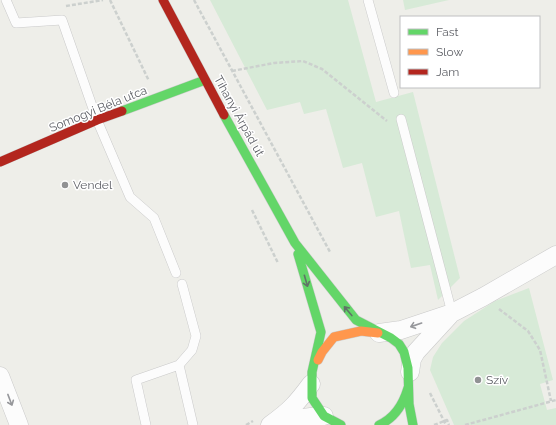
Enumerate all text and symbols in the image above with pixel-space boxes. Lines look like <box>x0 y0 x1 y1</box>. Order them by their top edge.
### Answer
legend <box>400 16 540 88</box>
text: Fast <box>436 25 459 39</box>
text: Slow <box>436 45 463 59</box>
text: Jam <box>436 65 459 79</box>
street label: Tihanyi Árpád út <box>211 73 267 159</box>
street label: Somogyi Béla utca <box>47 83 149 135</box>
place label: Vendel <box>73 178 113 192</box>
marker: Vendel <box>60 180 70 190</box>
one-way arrow <box>303 274 310 287</box>
one-way arrow <box>344 305 353 316</box>
one-way arrow <box>410 322 423 329</box>
place label: Szív <box>486 373 509 387</box>
marker: Szív <box>473 375 483 385</box>
one-way arrow <box>6 394 14 406</box>

